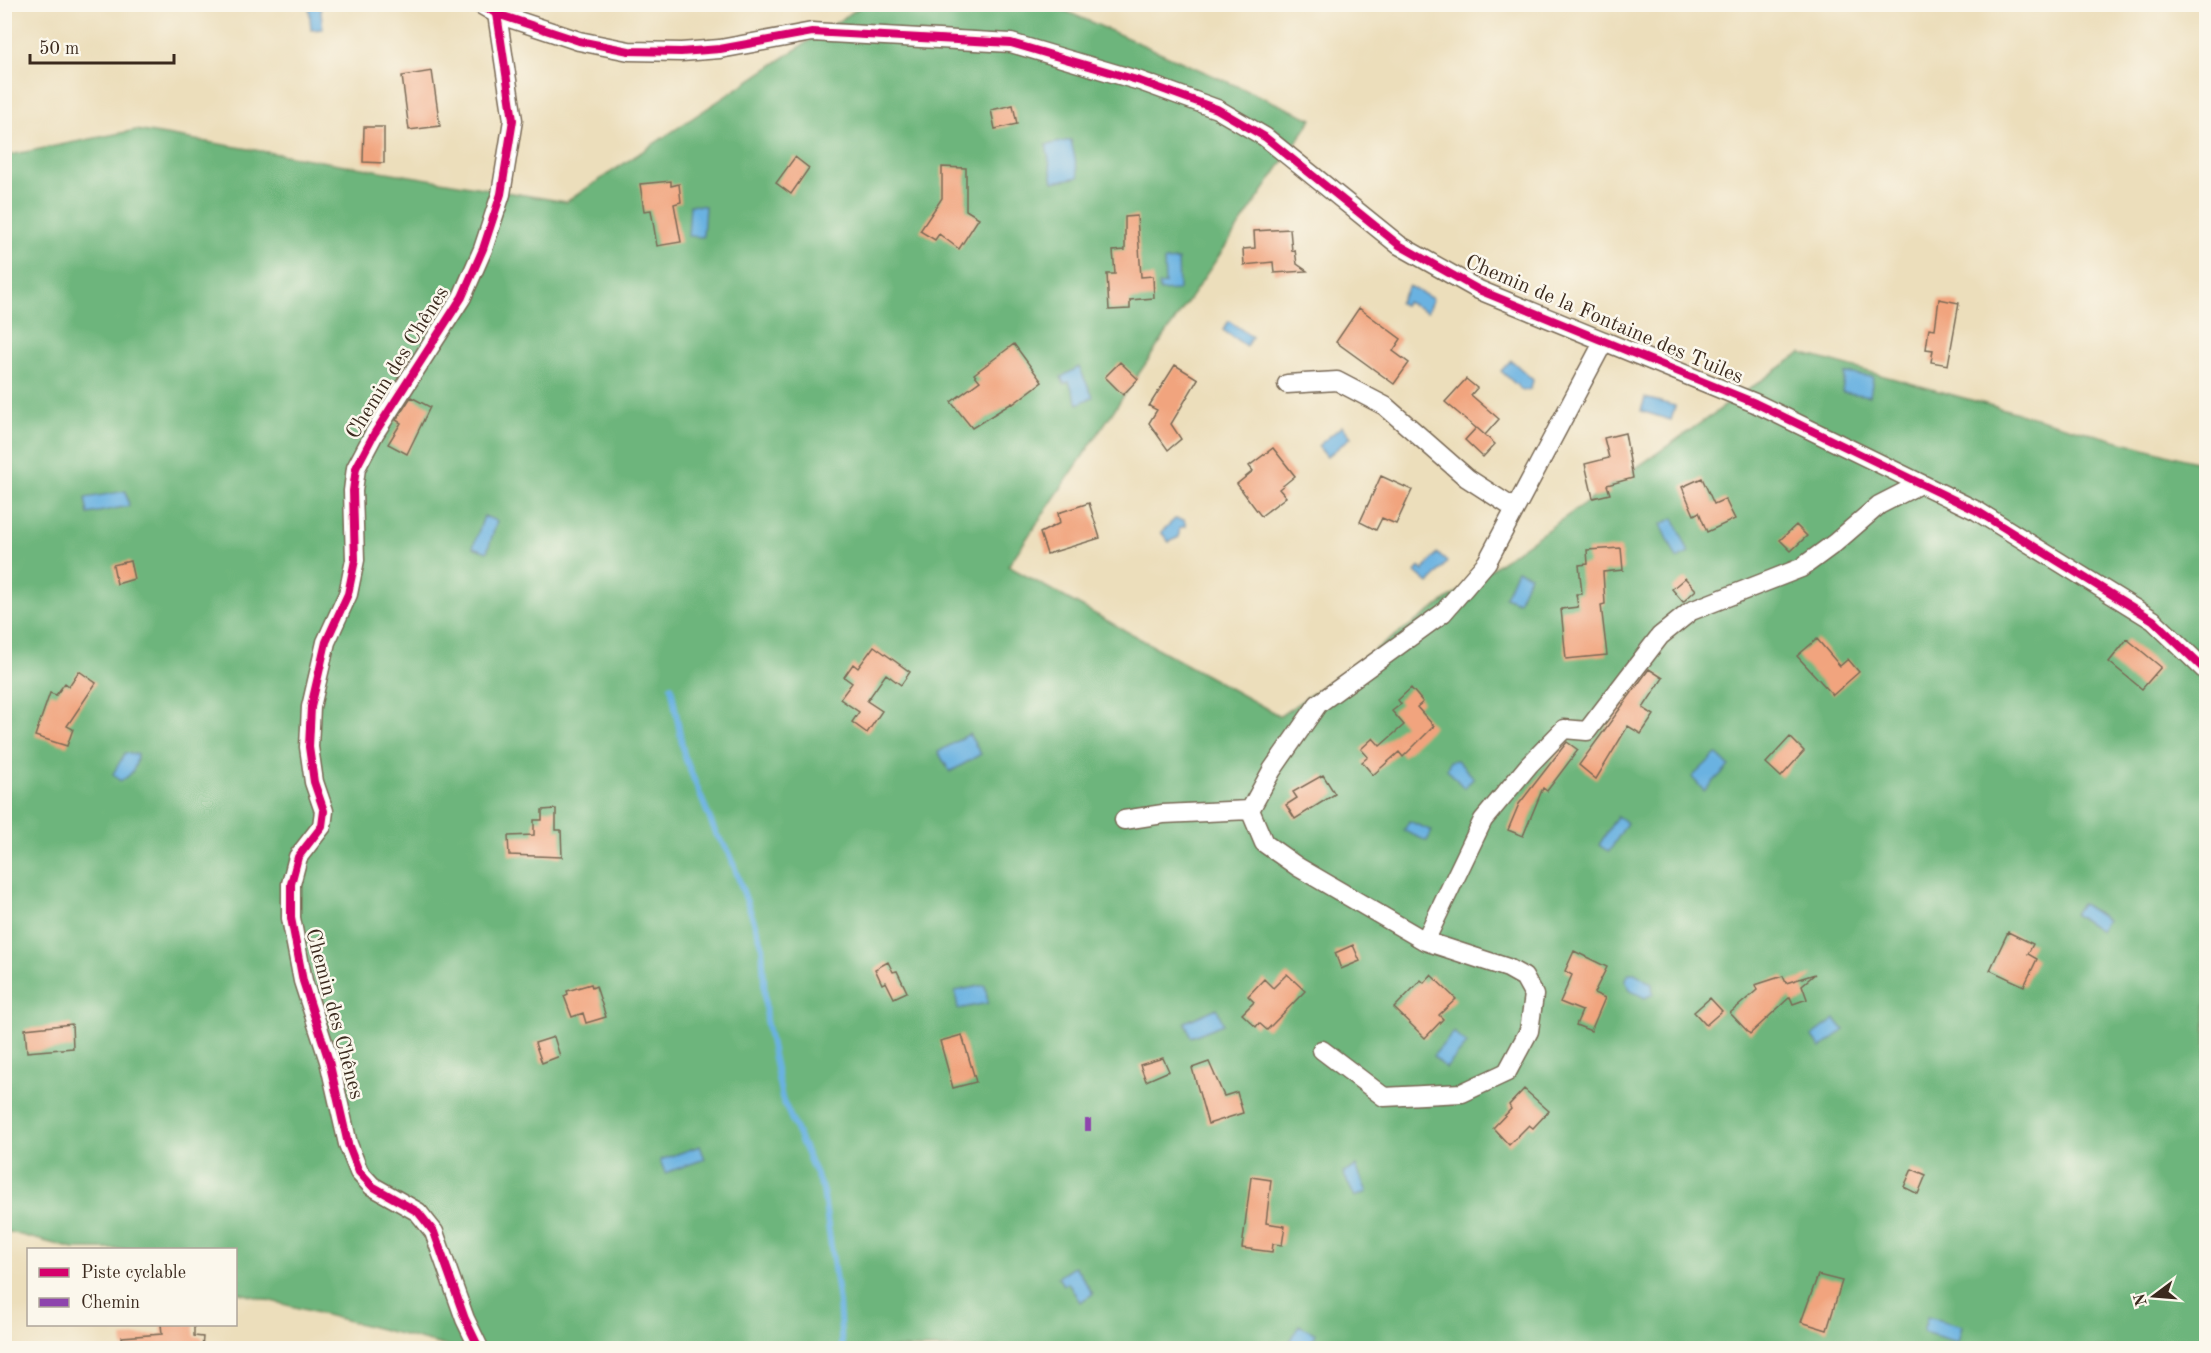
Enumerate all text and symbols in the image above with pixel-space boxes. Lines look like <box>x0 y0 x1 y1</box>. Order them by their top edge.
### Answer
scale bar <box>30 27 174 65</box>
text: 50 m <box>39 40 79 58</box>
street label: Chemin de la Fontaine des Tuiles <box>1462 252 1746 388</box>
street label: Chemin des Chênes <box>343 283 453 443</box>
street label: Chemin des Chênes <box>301 926 367 1102</box>
legend <box>27 1248 237 1326</box>
text: Piste cyclable <box>81 1264 186 1282</box>
north arrow <box>2124 1266 2184 1326</box>
text: N <box>2132 1291 2151 1308</box>
text: Chemin <box>81 1294 140 1312</box>

